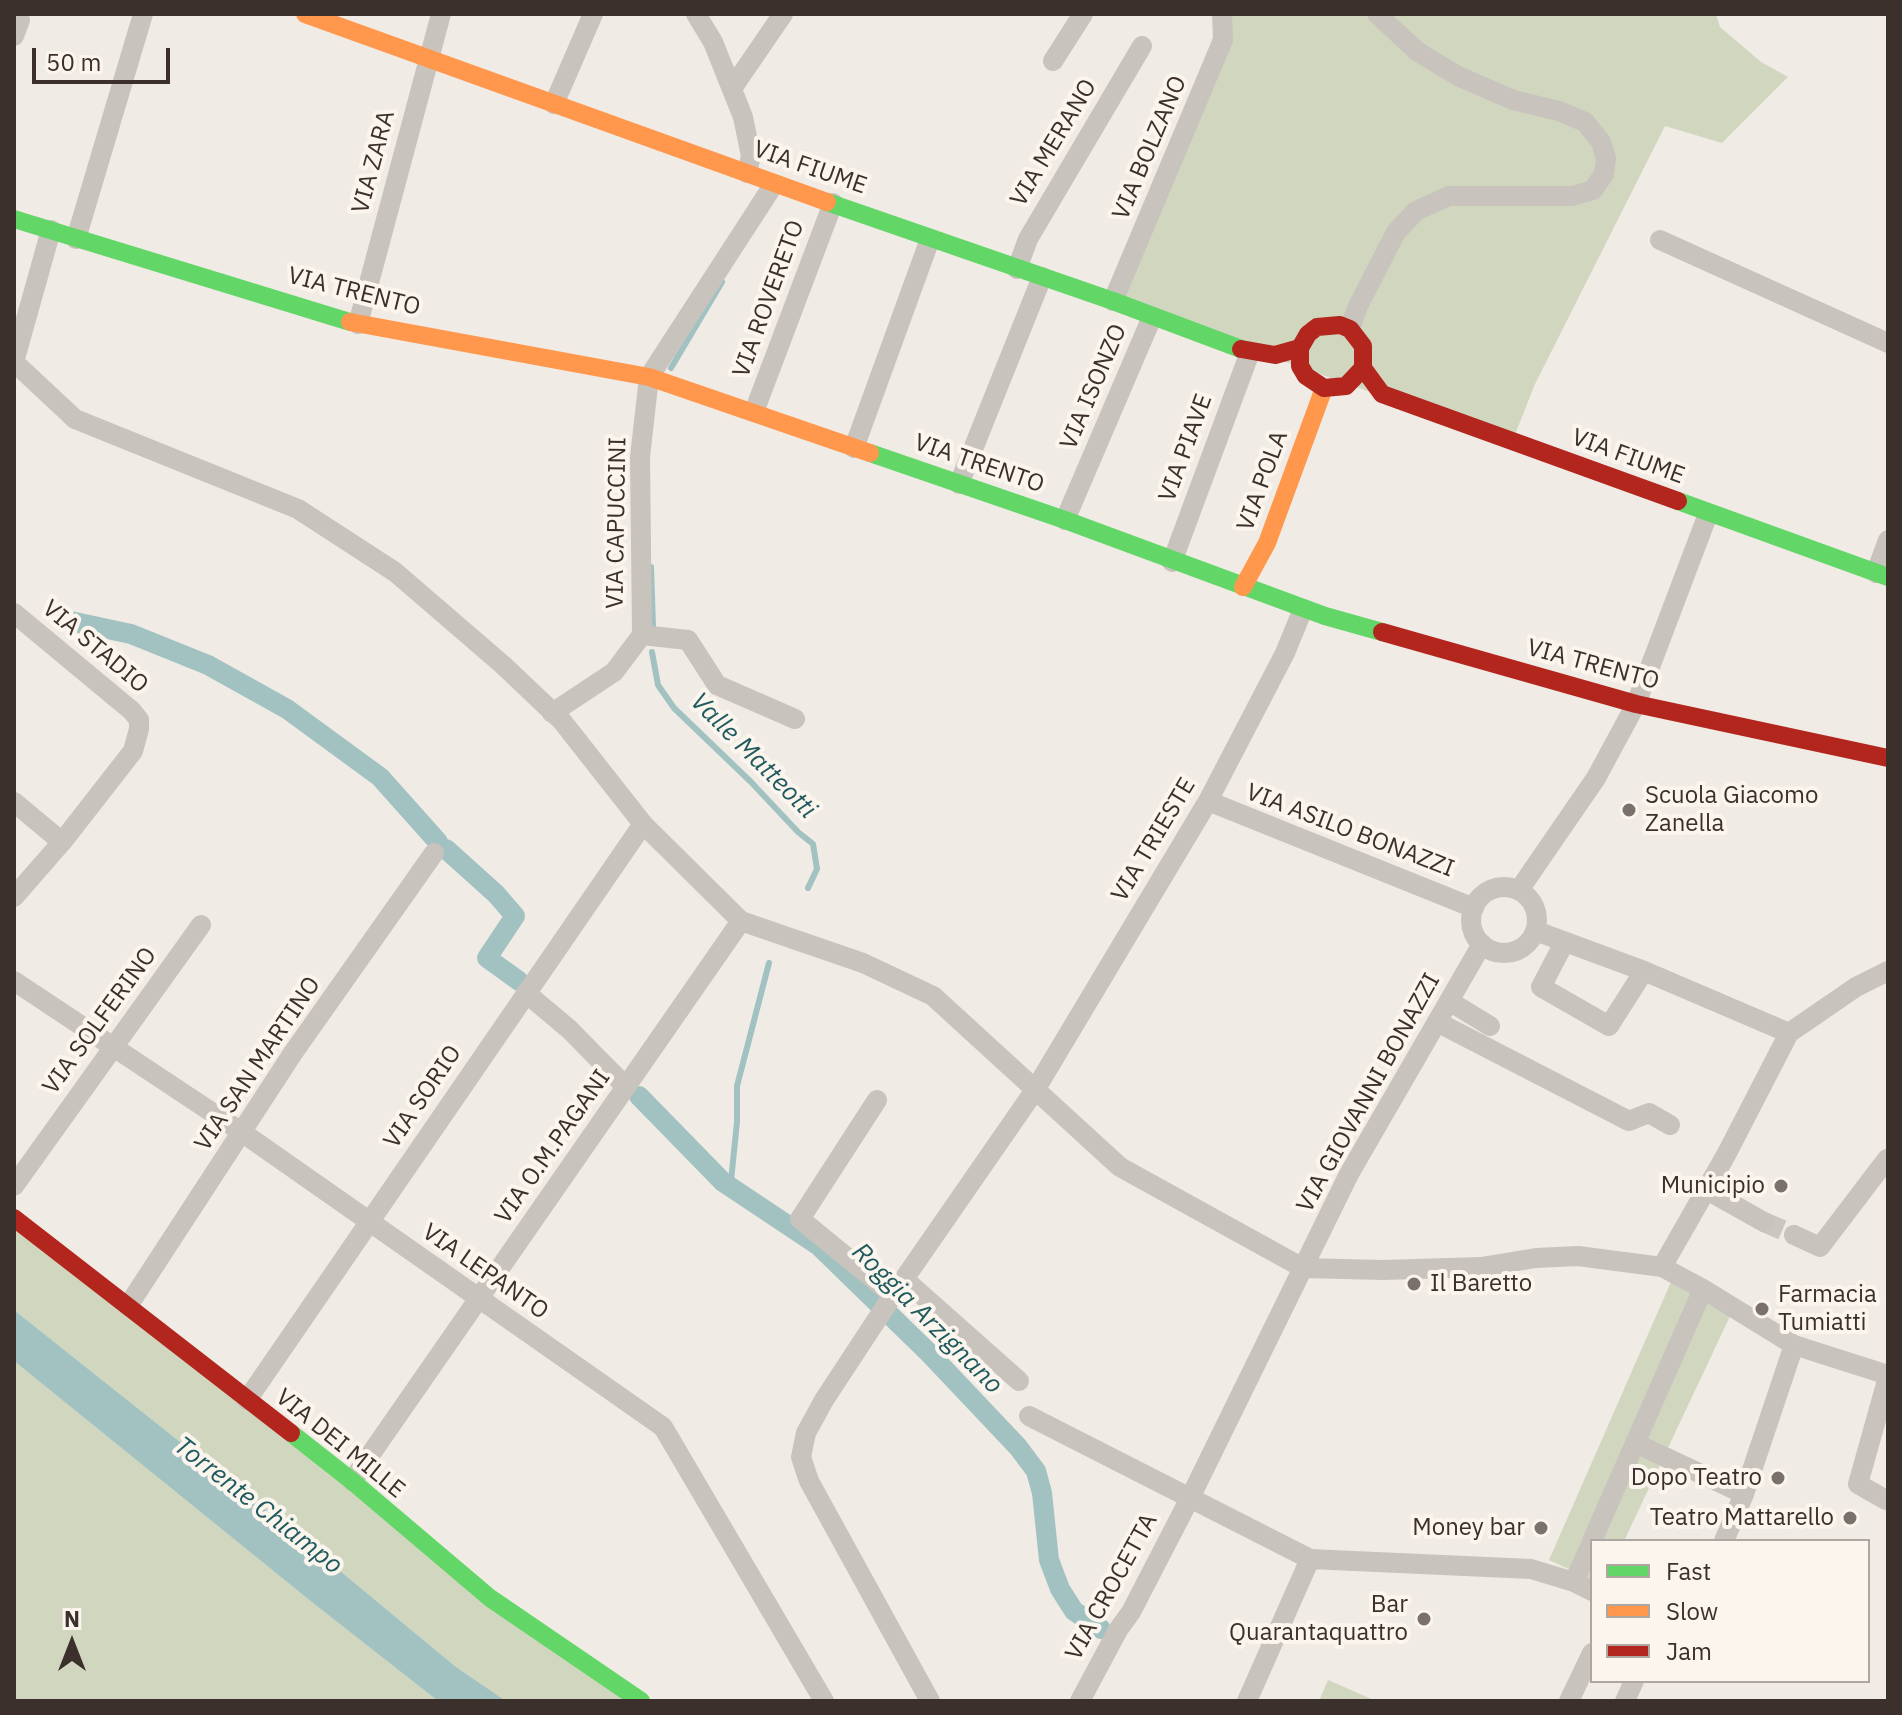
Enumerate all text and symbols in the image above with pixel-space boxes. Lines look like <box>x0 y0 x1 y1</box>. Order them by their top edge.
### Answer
scale bar <box>36 32 174 82</box>
text: 50 m <box>46 46 101 78</box>
street label: VIA BOLZANO <box>1107 72 1193 224</box>
street label: VIA MERANO <box>1005 74 1103 212</box>
street label: VIA ZARA <box>346 107 402 217</box>
street label: VIA FIUME <box>750 135 870 201</box>
street label: VIA ROVERETO <box>727 216 811 382</box>
street label: VIA TRENTO <box>285 262 423 322</box>
street label: VIA ISONZO <box>1055 320 1133 454</box>
street label: VIA PIAVE <box>1153 390 1219 506</box>
street label: VIA FIUME <box>1568 423 1688 491</box>
street label: VIA POLA <box>1232 427 1294 535</box>
street label: VIA TRENTO <box>910 428 1048 500</box>
street label: VIA CAPUCCINI <box>601 437 633 609</box>
street label: VIA STADIO <box>36 594 154 700</box>
street label: VIA TRENTO <box>1524 634 1662 696</box>
water label: Valle Matteotti <box>683 686 823 826</box>
street label: VIA TRIESTE <box>1106 773 1202 907</box>
street label: VIA ASILO BONAZZI <box>1242 778 1458 884</box>
place label: Scuola Giacomo Zanella <box>1645 782 1818 838</box>
marker: Scuola Giacomo Zanella <box>1620 801 1638 819</box>
street label: VIA SOLFERINO <box>37 942 163 1100</box>
street label: VIA GIOVANNI BONAZZI <box>1291 968 1447 1218</box>
street label: VIA SAN MARTINO <box>189 971 327 1157</box>
street label: VIA SORIO <box>378 1040 468 1154</box>
street label: VIA O.M.PAGANI <box>489 1065 617 1229</box>
place label: Municipio <box>1661 1172 1765 1200</box>
marker: Municipio <box>1772 1177 1790 1195</box>
street label: VIA LEPANTO <box>416 1218 554 1326</box>
water label: Roggia Arzignano <box>845 1237 1009 1401</box>
place label: Il Baretto <box>1430 1270 1532 1298</box>
marker: Il Baretto <box>1405 1275 1423 1293</box>
place label: Farmacia Tumiatti <box>1778 1281 1877 1337</box>
marker: Farmacia Tumiatti <box>1753 1300 1771 1318</box>
street label: VIA DEI MILLE <box>270 1383 410 1505</box>
water label: Torrente Chiampo <box>168 1431 348 1581</box>
place label: Dopo Teatro <box>1631 1464 1762 1492</box>
marker: Dopo Teatro <box>1769 1469 1787 1487</box>
place label: Teatro Mattarello <box>1650 1504 1834 1532</box>
street label: VIA CROCETTA <box>1060 1509 1164 1665</box>
marker: Teatro Mattarello <box>1841 1509 1859 1527</box>
place label: Money bar <box>1412 1514 1525 1542</box>
marker: Money bar <box>1532 1519 1550 1537</box>
legend <box>1590 1539 1870 1683</box>
text: Fast <box>1666 1555 1711 1587</box>
place label: Bar Quarantaquattro <box>1229 1591 1408 1647</box>
text: Slow <box>1666 1595 1718 1627</box>
north arrow <box>32 1603 112 1683</box>
text: N <box>64 1604 80 1633</box>
marker: Bar Quarantaquattro <box>1415 1610 1433 1628</box>
text: Jam <box>1666 1635 1712 1667</box>

